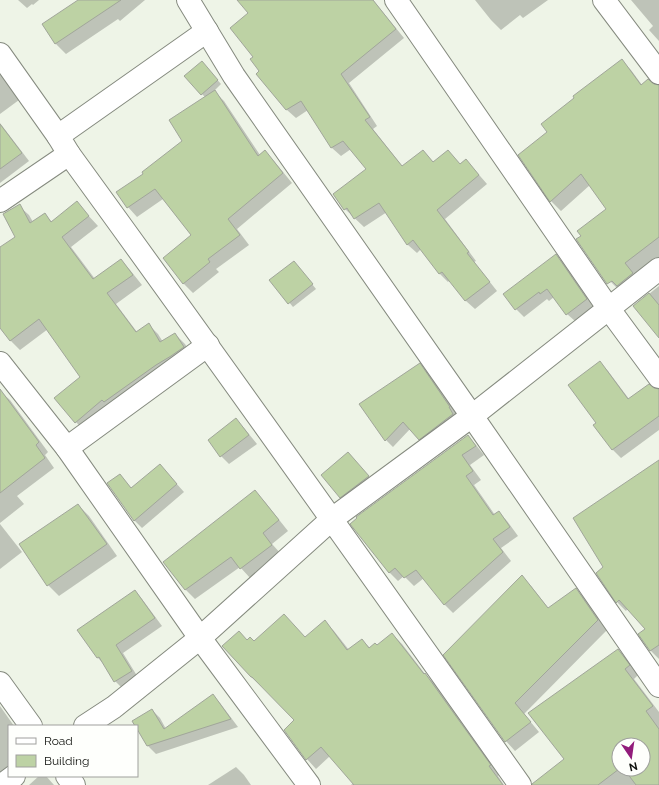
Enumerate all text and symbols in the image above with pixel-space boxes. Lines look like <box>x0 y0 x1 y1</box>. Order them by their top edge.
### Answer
legend <box>8 725 138 777</box>
text: Road <box>44 734 73 748</box>
north arrow <box>611 737 651 777</box>
text: Building <box>44 754 90 768</box>
text: N <box>628 759 639 774</box>

